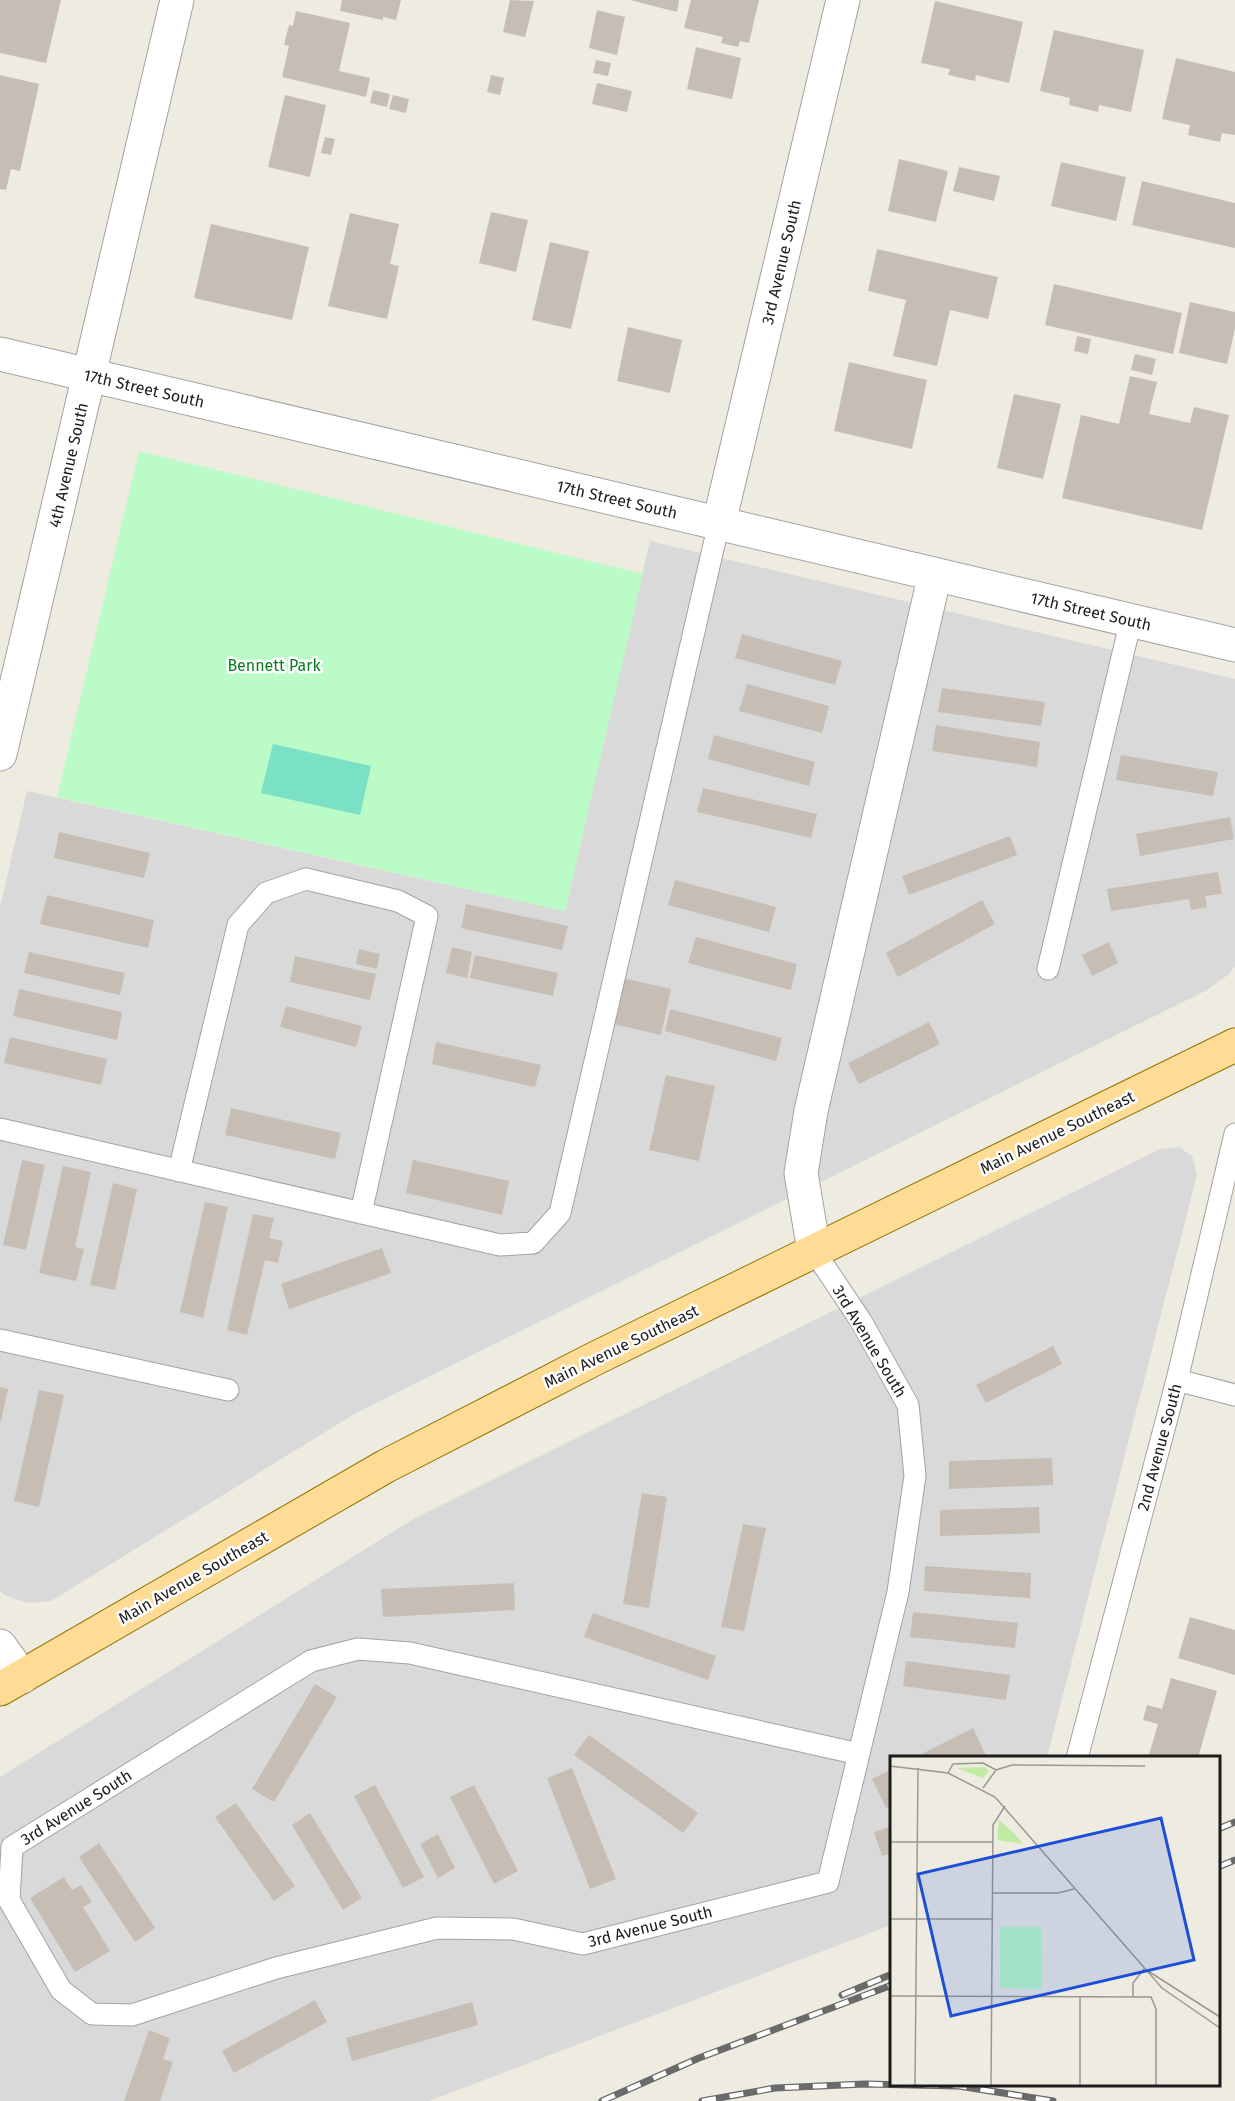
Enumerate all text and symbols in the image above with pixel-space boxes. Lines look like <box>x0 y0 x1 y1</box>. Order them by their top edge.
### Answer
street label: 3rd Avenue South <box>758 198 805 326</box>
street label: 17th Street South <box>82 365 206 412</box>
street label: 4th Avenue South <box>45 401 92 530</box>
street label: 17th Street South <box>555 476 679 523</box>
street label: 17th Street South <box>1029 588 1153 635</box>
park label: Bennett Park <box>227 656 321 675</box>
street label: Main Avenue Southeast <box>977 1087 1138 1178</box>
street label: 3rd Avenue South <box>829 1282 911 1401</box>
street label: Main Avenue Southeast <box>541 1301 702 1392</box>
street label: 2nd Avenue South <box>1133 1381 1186 1513</box>
street label: Main Avenue Southeast <box>115 1527 272 1628</box>
inset map <box>890 1756 1220 2086</box>
street label: 3rd Avenue South <box>17 1766 135 1849</box>
street label: 3rd Avenue South <box>586 1902 714 1951</box>

